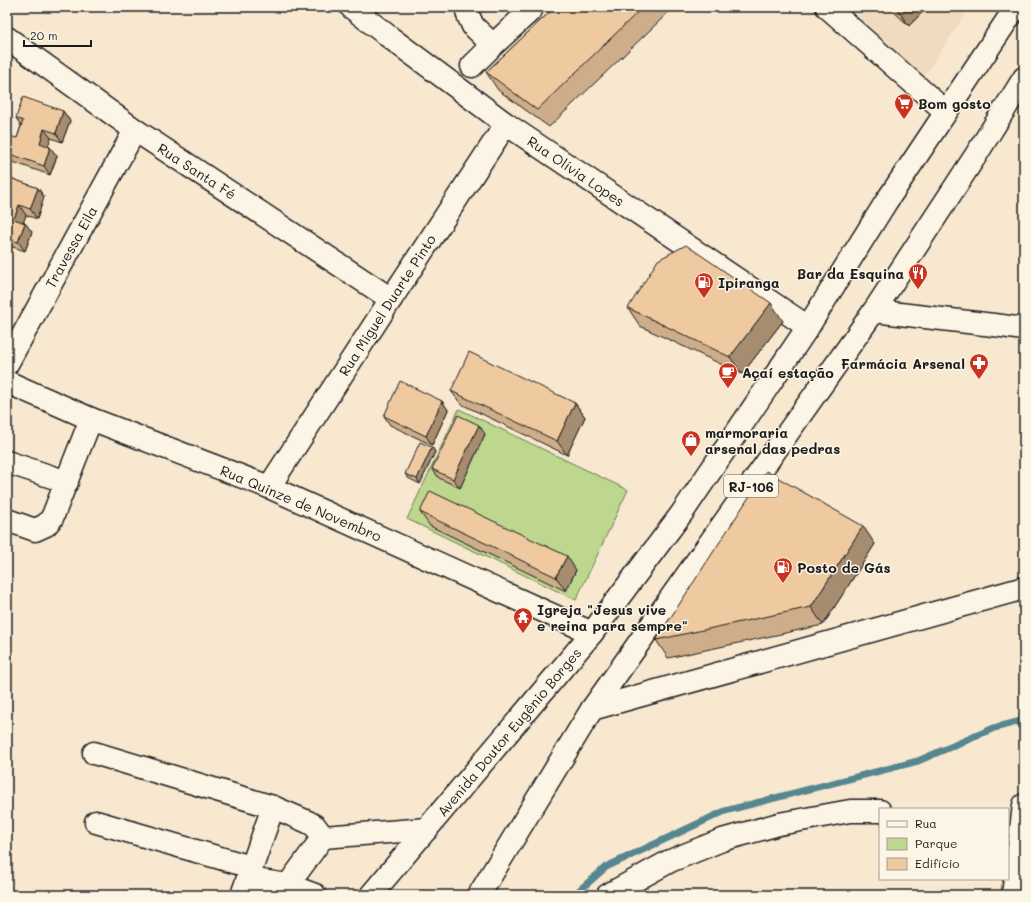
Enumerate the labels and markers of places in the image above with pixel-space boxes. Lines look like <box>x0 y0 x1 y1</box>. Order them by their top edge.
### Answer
supermarket icon: Bom gosto <box>893 92 915 120</box>
place label: Bom gosto <box>918 94 991 113</box>
restaurant icon: Bar da Esquina <box>907 262 929 290</box>
place label: Bar da Esquina <box>797 264 904 283</box>
fuel station icon: Ipiranga <box>693 271 715 299</box>
place label: Ipiranga <box>718 273 780 292</box>
pharmacy icon: Farmácia Arsenal <box>968 352 990 380</box>
place label: Farmácia Arsenal <box>841 354 965 373</box>
cafe icon: Açaí estação <box>717 361 739 389</box>
place label: Açaí estação <box>742 363 834 382</box>
place label: marmoraria arsenal das pedras <box>705 423 840 458</box>
shop icon: marmoraria arsenal das pedras <box>680 429 702 457</box>
fuel station icon: Posto de Gás <box>772 556 794 584</box>
place label: Posto de Gás <box>797 558 891 577</box>
place label: Igreja "Jesus vive e reina para sempre" <box>537 600 688 635</box>
temple icon: Igreja "Jesus vive e reina para sempre" <box>512 606 534 634</box>

